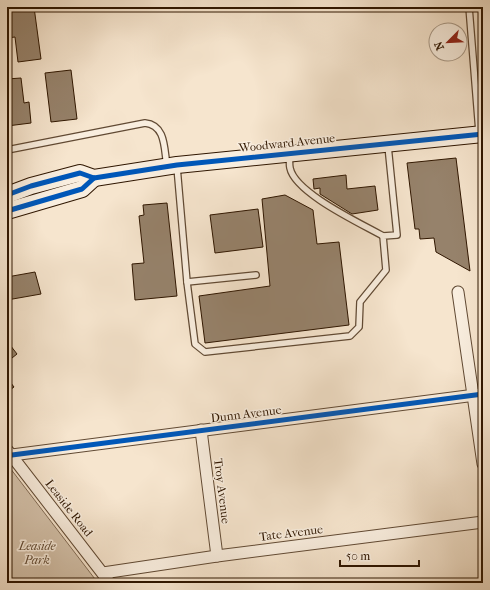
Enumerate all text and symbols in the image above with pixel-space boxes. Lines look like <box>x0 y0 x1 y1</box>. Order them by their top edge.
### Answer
north arrow <box>428 22 468 62</box>
text: N <box>431 39 447 52</box>
street label: Woodward Avenue <box>237 131 336 155</box>
street label: Dunn Avenue <box>210 403 282 425</box>
street label: Troy Avenue <box>211 458 233 525</box>
street label: Leaside Road <box>42 477 96 540</box>
street label: Tate Avenue <box>258 522 324 544</box>
park label: Leaside Park <box>18 539 56 567</box>
scale bar <box>340 542 419 568</box>
text: 50 m <box>346 549 370 563</box>

